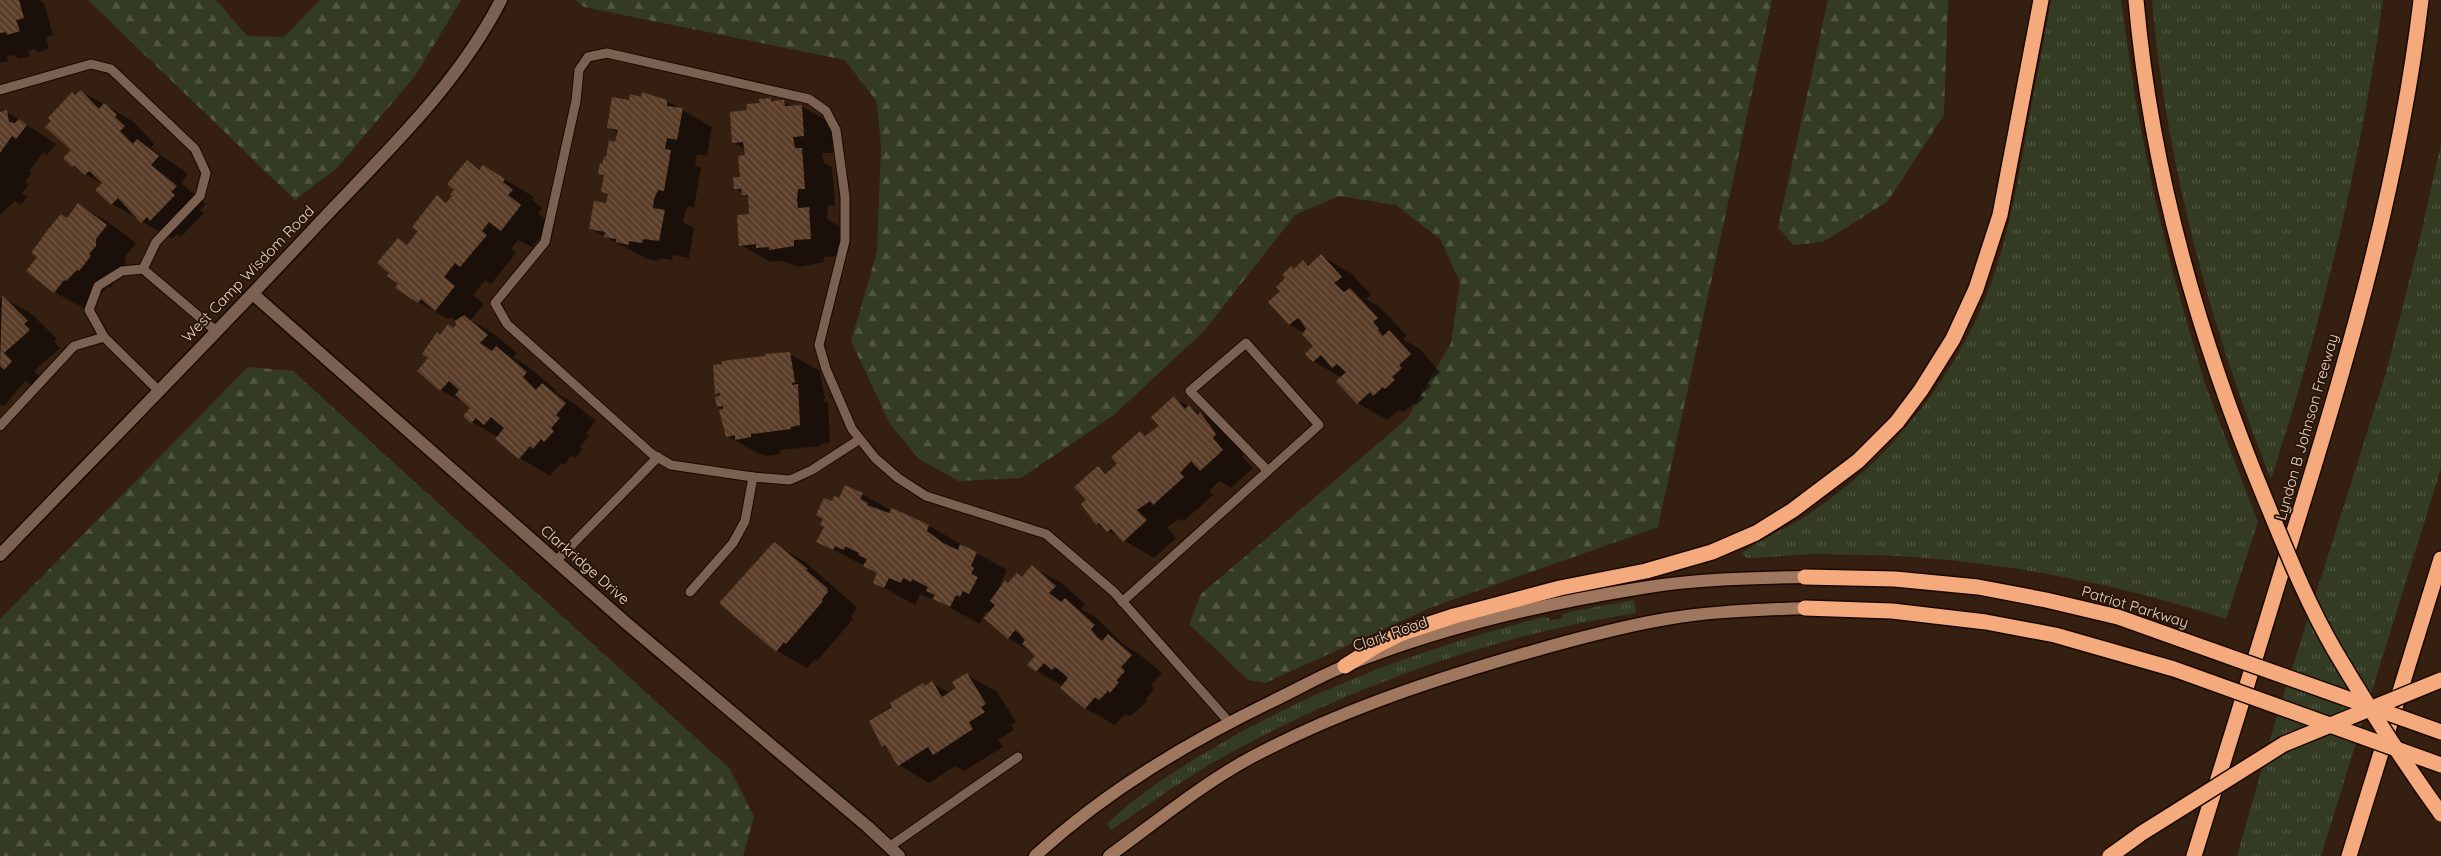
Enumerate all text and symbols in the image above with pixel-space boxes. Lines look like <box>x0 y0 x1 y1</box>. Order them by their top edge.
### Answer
street label: West Camp Wisdom Road <box>177 201 318 346</box>
street label: Lyndon B Johnson Freeway <box>2271 331 2342 522</box>
street label: Clarkridge Drive <box>537 521 634 609</box>
street label: Patriot Parkway <box>2079 581 2191 632</box>
street label: Clark Road <box>1350 612 1430 655</box>

